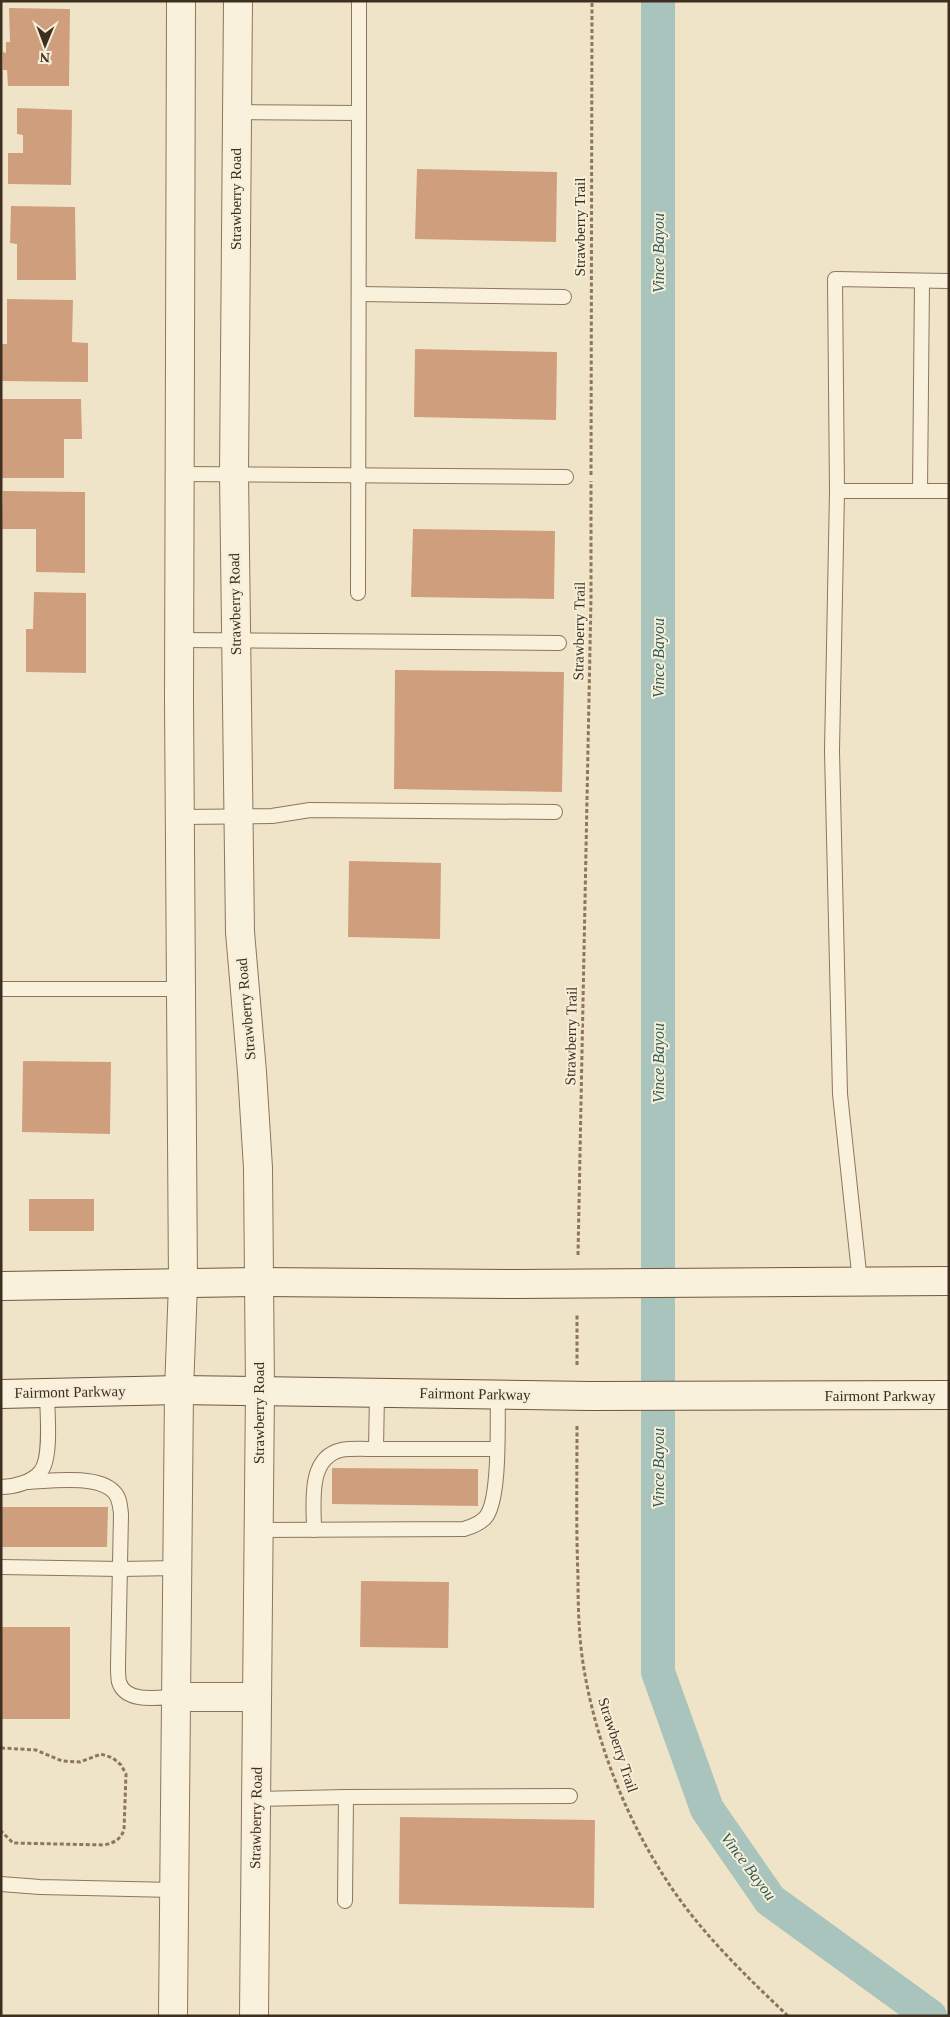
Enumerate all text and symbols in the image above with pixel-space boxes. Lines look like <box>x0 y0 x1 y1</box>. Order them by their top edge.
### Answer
north arrow <box>20 20 70 70</box>
text: N <box>40 50 50 65</box>
street label: Strawberry Road <box>228 147 244 250</box>
street label: Strawberry Trail <box>572 178 588 276</box>
water label: Vince Bayou <box>650 213 668 293</box>
street label: Strawberry Road <box>226 552 244 655</box>
street label: Strawberry Trail <box>570 581 588 681</box>
water label: Vince Bayou <box>650 618 668 698</box>
street label: Strawberry Road <box>234 957 258 1061</box>
street label: Strawberry Trail <box>562 986 580 1086</box>
water label: Vince Bayou <box>650 1023 668 1103</box>
street label: Strawberry Road <box>251 1361 267 1464</box>
street label: Fairmont Parkway <box>14 1383 126 1401</box>
street label: Fairmont Parkway <box>419 1385 531 1403</box>
street label: Fairmont Parkway <box>824 1388 936 1404</box>
water label: Vince Bayou <box>650 1428 668 1508</box>
street label: Strawberry Trail <box>595 1696 641 1794</box>
street label: Strawberry Road <box>247 1766 265 1869</box>
water label: Vince Bayou <box>717 1829 779 1904</box>

